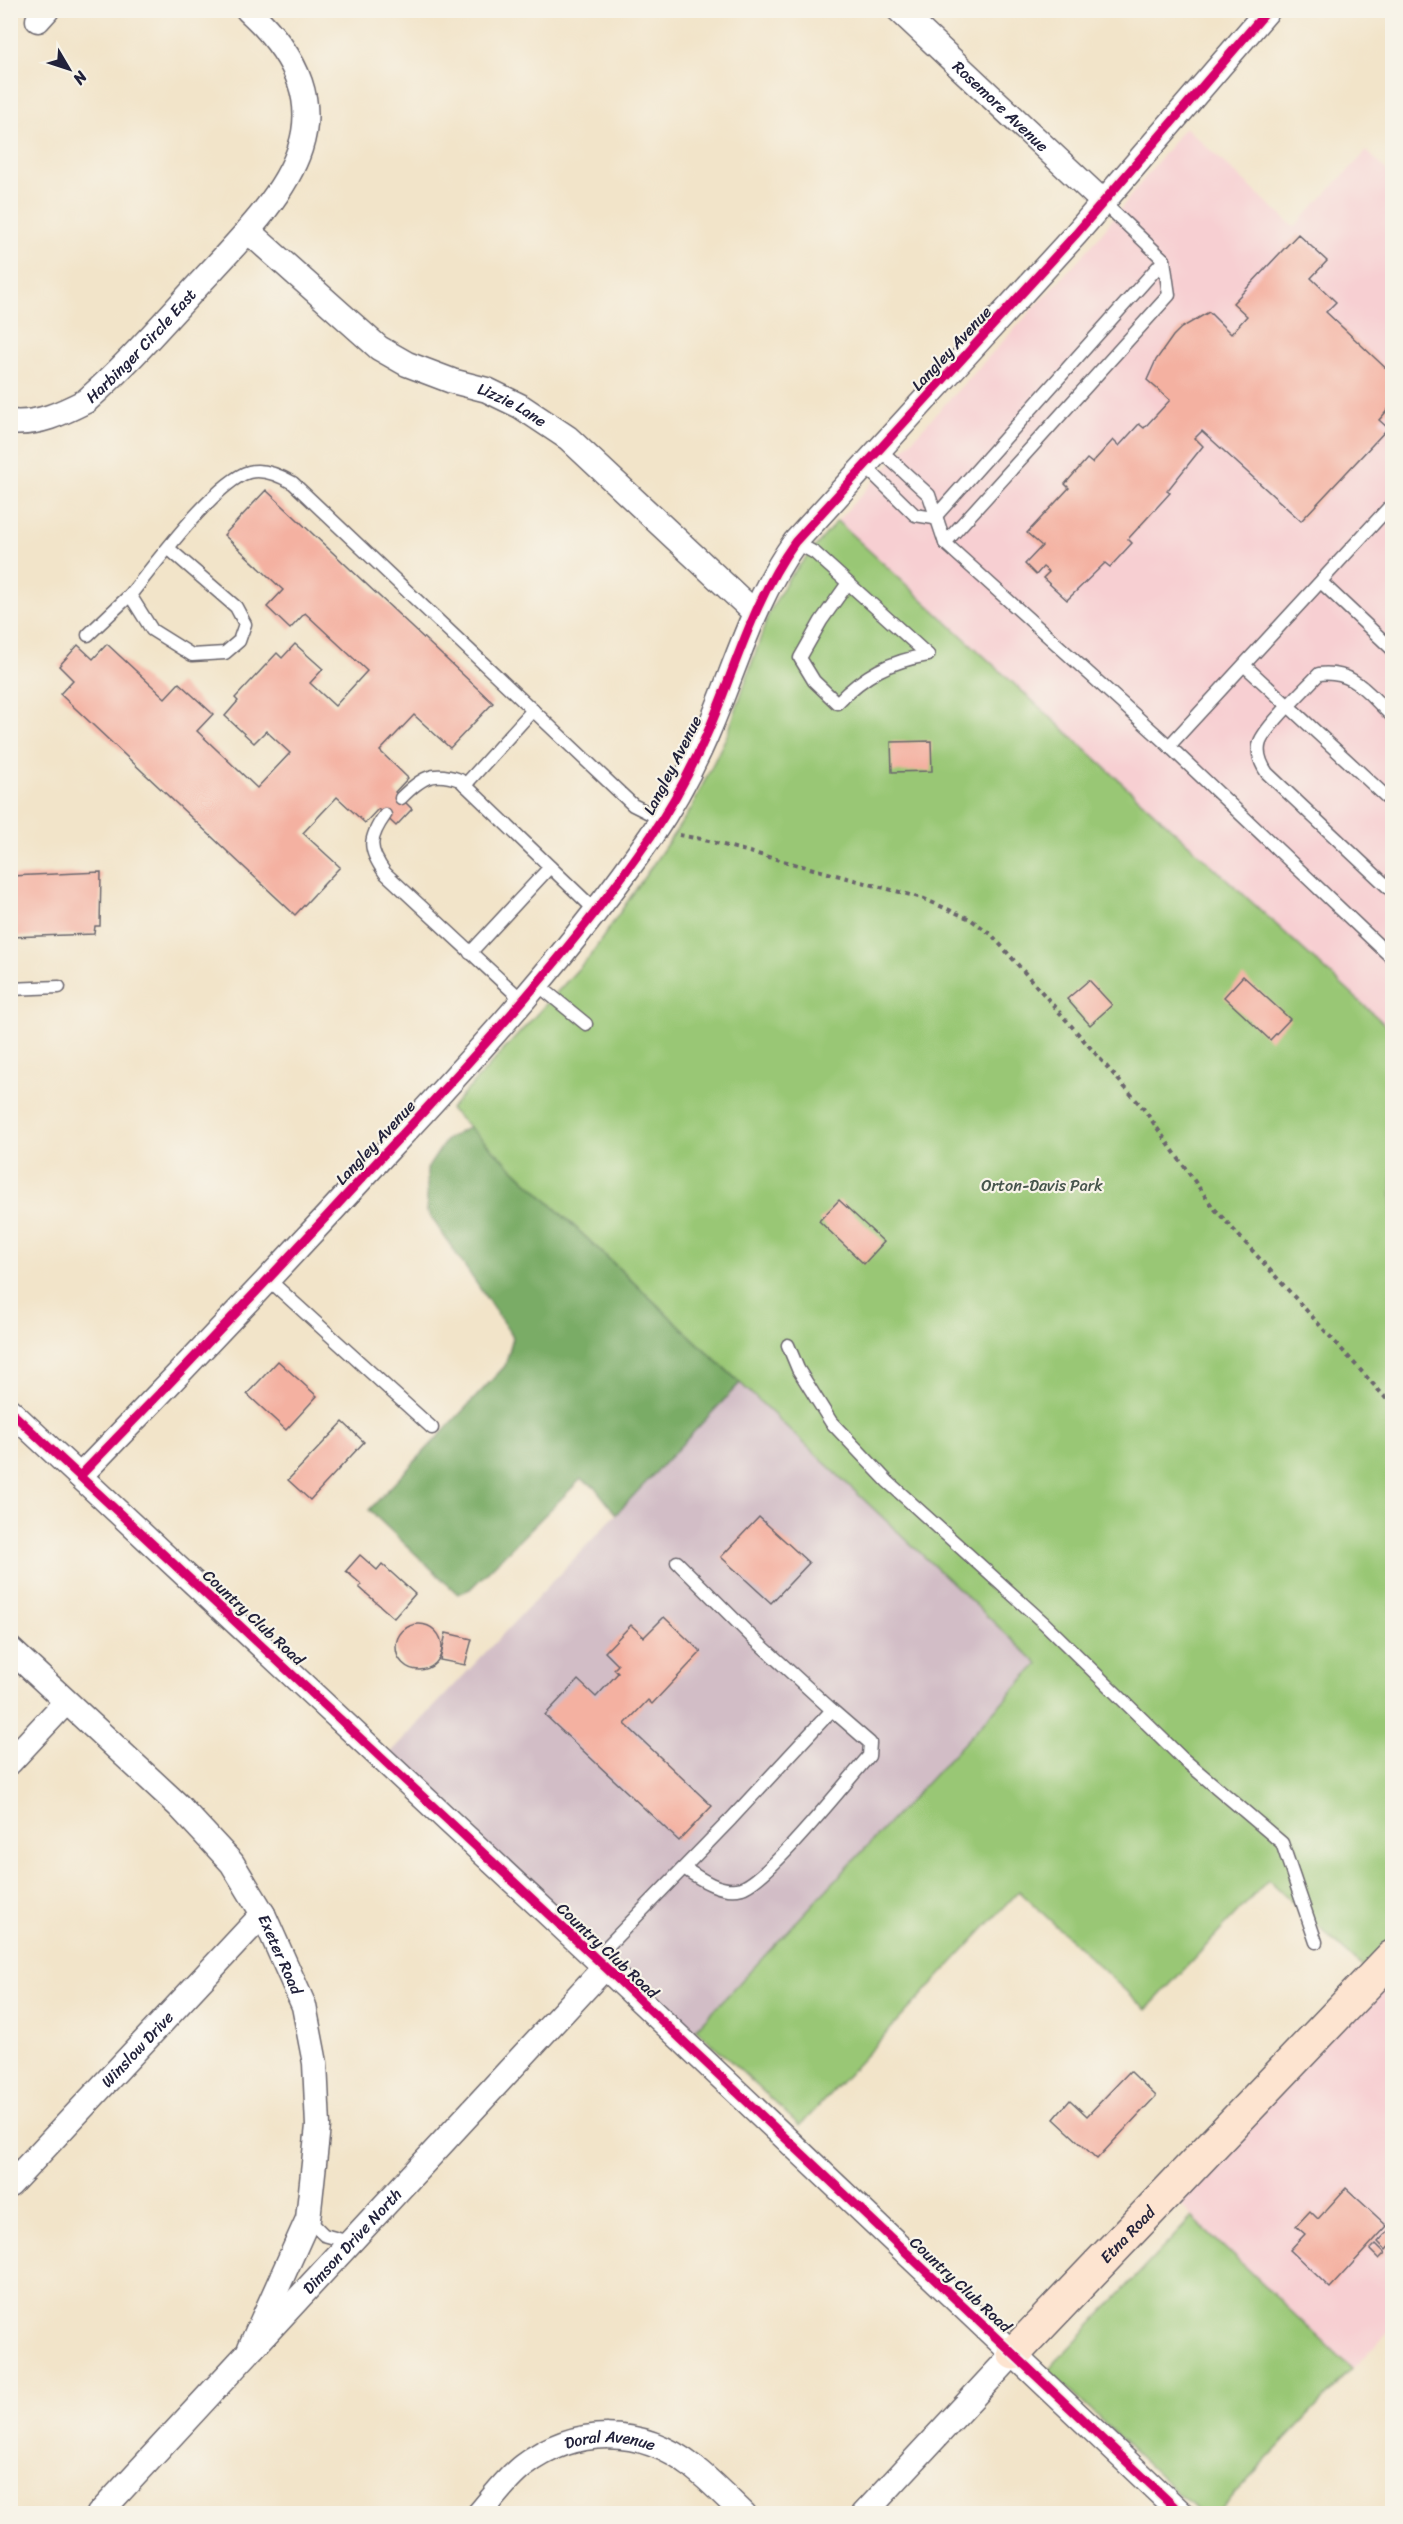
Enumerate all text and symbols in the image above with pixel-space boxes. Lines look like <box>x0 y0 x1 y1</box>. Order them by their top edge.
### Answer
north arrow <box>39 39 99 99</box>
street label: Rosemore Avenue <box>945 53 1056 159</box>
text: N <box>65 64 96 92</box>
street label: Harbinger Circle East <box>79 282 204 410</box>
street label: Langley Avenue <box>904 299 999 398</box>
street label: Lizzie Lane <box>475 374 553 435</box>
street label: Langley Avenue <box>635 710 710 820</box>
street label: Langley Avenue <box>328 1093 423 1192</box>
park label: Orton-Davis Park <box>981 1171 1103 1200</box>
street label: Country Club Road <box>196 1562 313 1674</box>
street label: Country Club Road <box>550 1895 667 2007</box>
street label: Exeter Road <box>250 1909 312 2001</box>
street label: Winslow Drive <box>94 2004 181 2095</box>
street label: Dimson Drive North <box>295 2181 409 2301</box>
street label: Etna Road <box>1093 2198 1164 2270</box>
street label: Country Club Road <box>903 2229 1020 2341</box>
street label: Doral Avenue <box>561 2422 660 2459</box>

